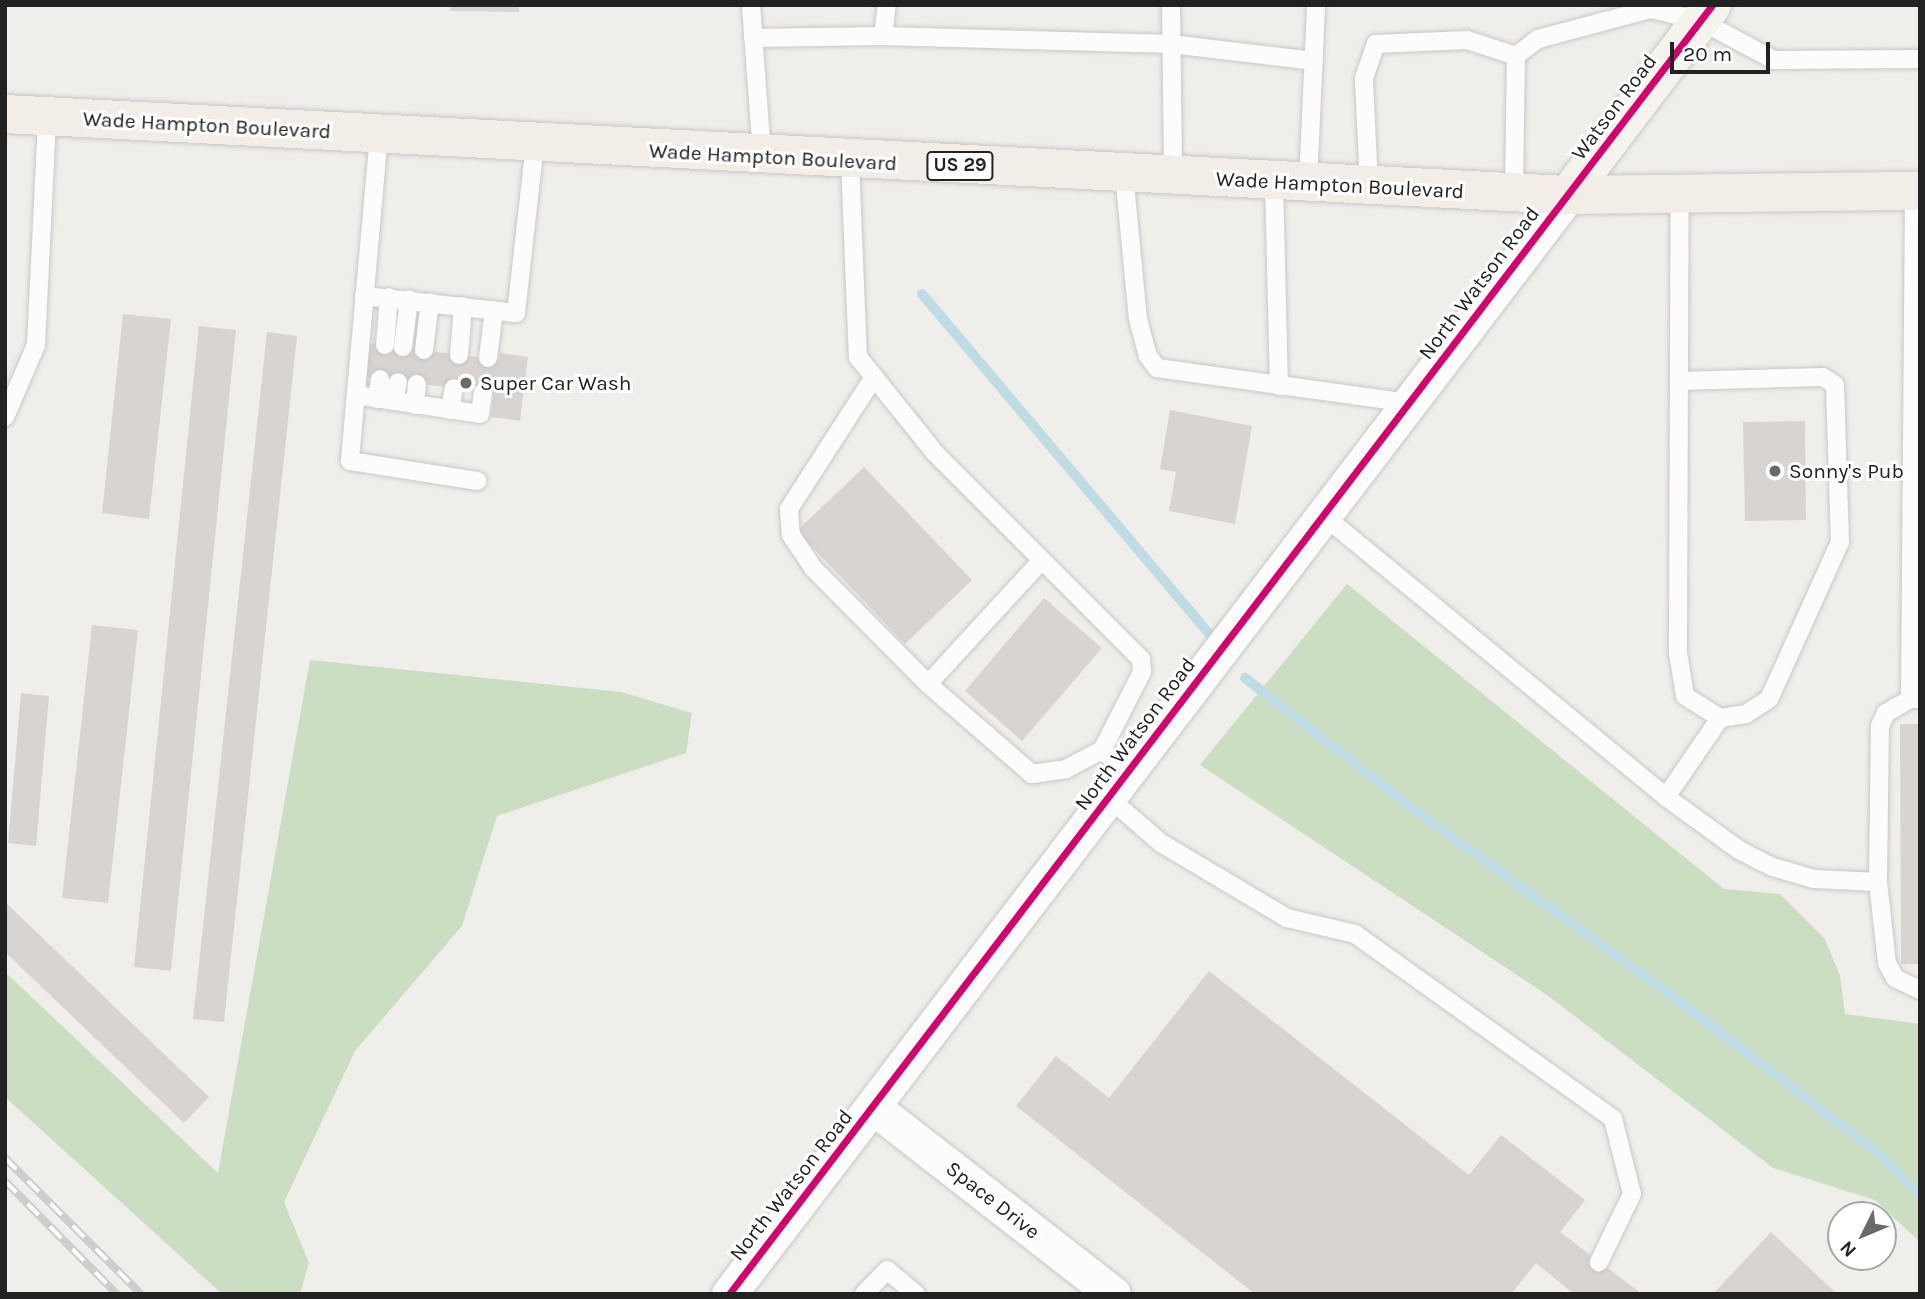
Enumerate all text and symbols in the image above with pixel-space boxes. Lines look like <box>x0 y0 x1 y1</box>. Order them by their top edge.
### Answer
scale bar <box>1673 28 1773 72</box>
text: 20 m <box>1683 42 1732 66</box>
street label: Watson Road <box>1566 49 1662 165</box>
street label: Wade Hampton Boulevard <box>82 106 332 144</box>
street label: Wade Hampton Boulevard <box>648 138 898 176</box>
road number: US 29 <box>925 150 995 182</box>
street label: Wade Hampton Boulevard <box>1215 166 1465 204</box>
street label: North Watson Road <box>1413 202 1545 364</box>
place label: Super Car Wash <box>480 370 631 396</box>
marker: Super Car Wash <box>458 375 474 391</box>
place label: Sonny's Pub <box>1789 458 1904 484</box>
marker: Sonny's Pub <box>1767 463 1783 479</box>
street label: North Watson Road <box>1069 653 1201 815</box>
street label: North Watson Road <box>724 1104 858 1266</box>
street label: Space Drive <box>941 1156 1045 1244</box>
north arrow <box>1827 1201 1897 1271</box>
text: N <box>1835 1236 1861 1261</box>

